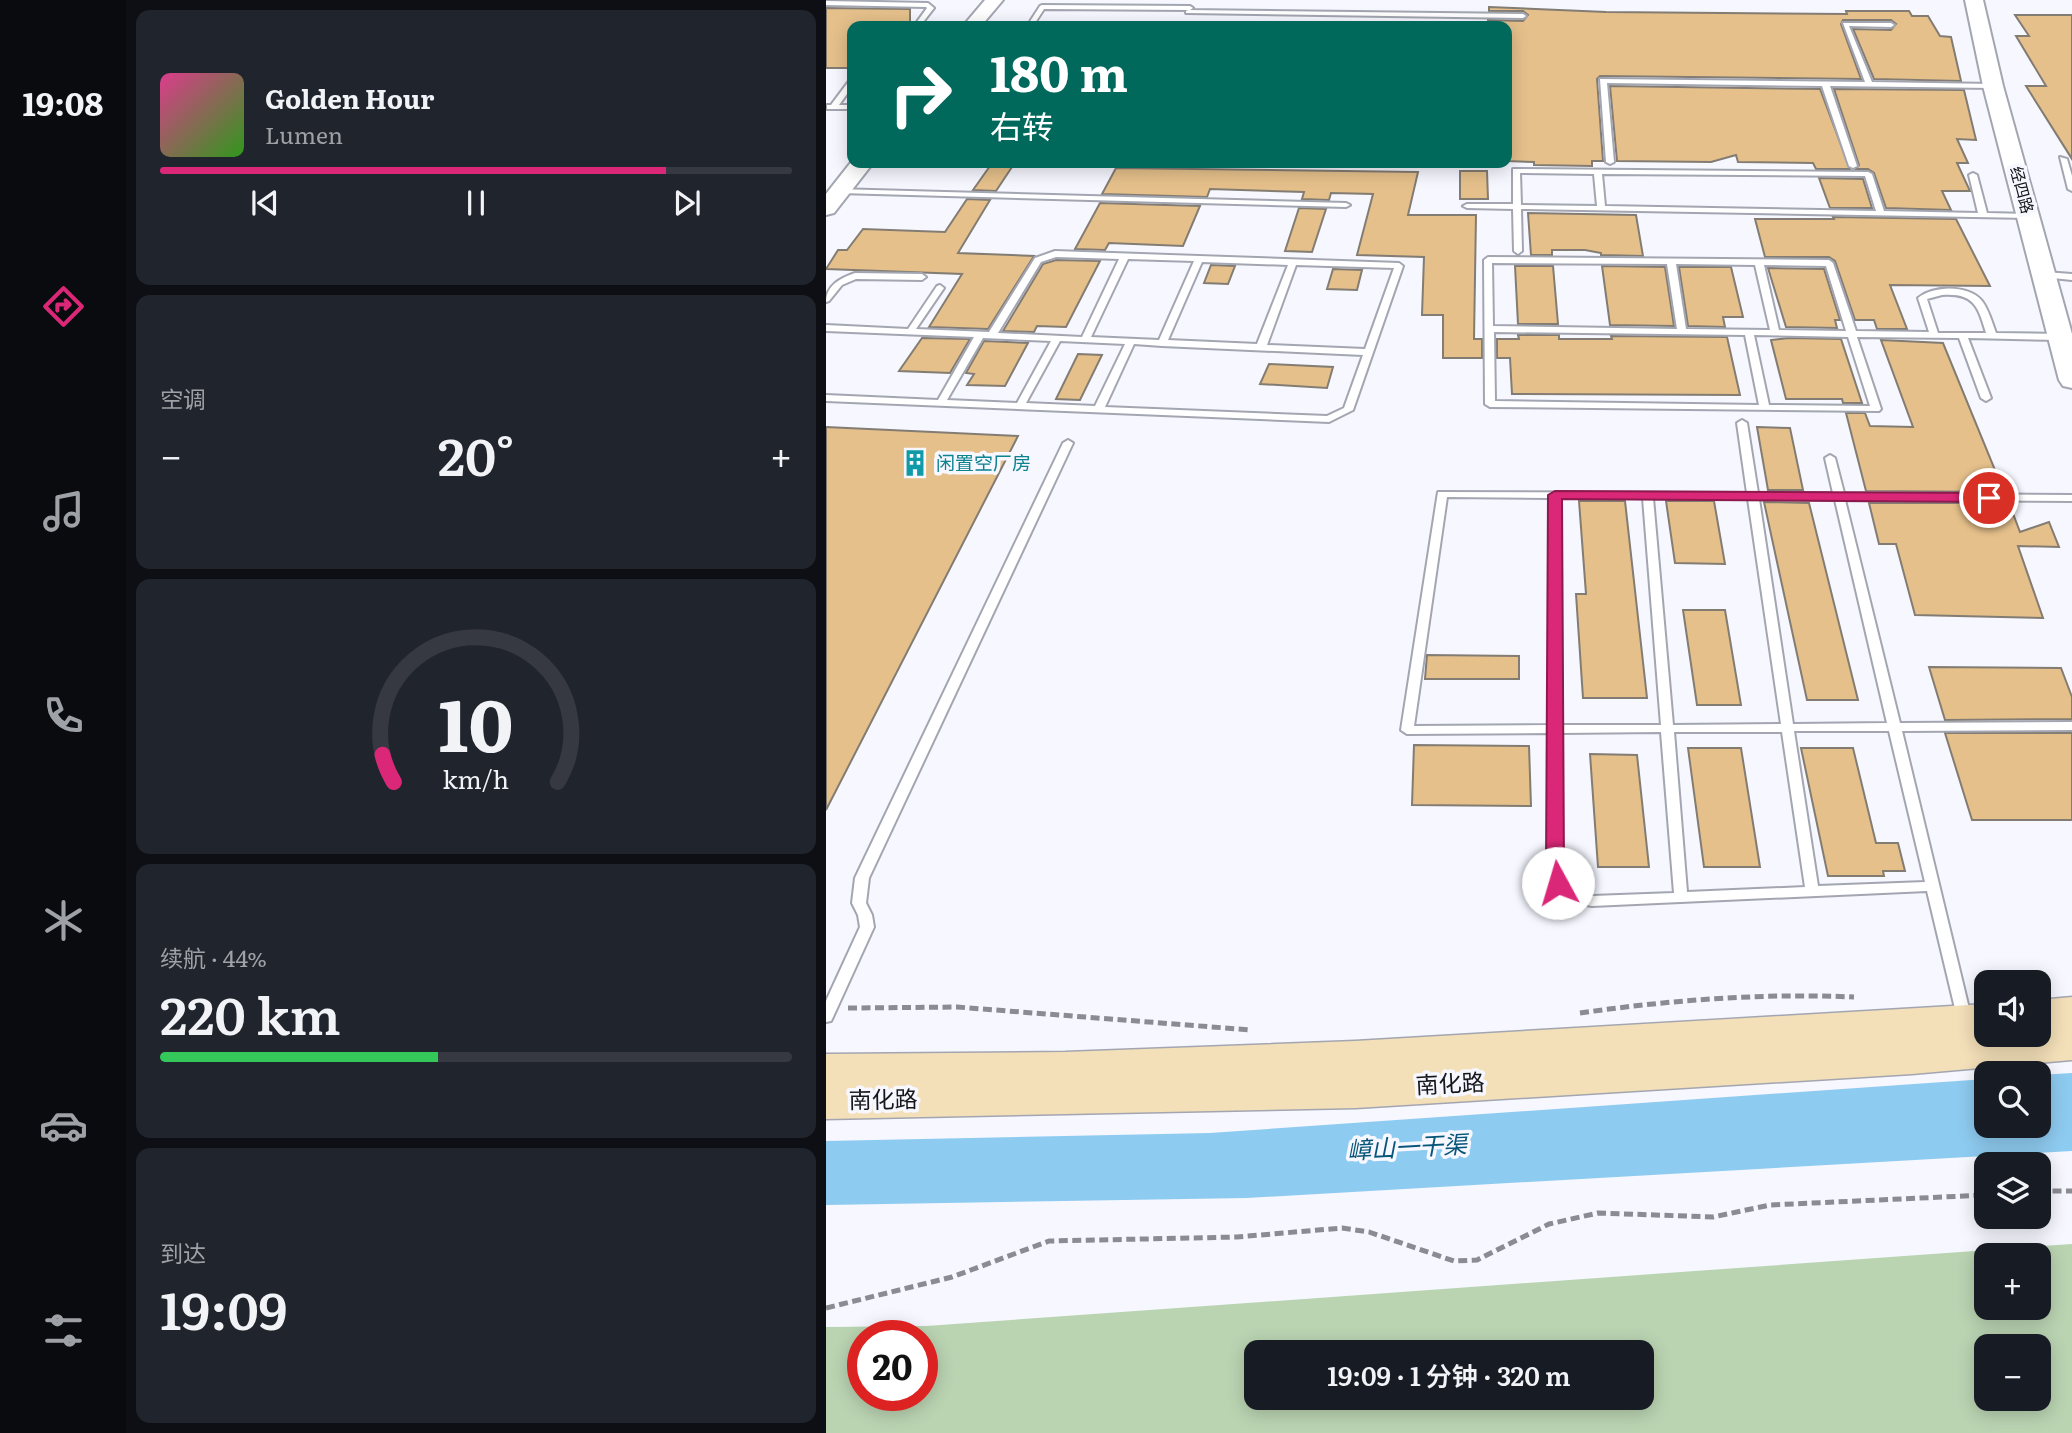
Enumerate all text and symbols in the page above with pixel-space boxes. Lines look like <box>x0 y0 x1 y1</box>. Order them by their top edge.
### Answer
text: 180 m <box>990 34 1128 107</box>
icon: right <box>875 49 966 140</box>
text: 19:08 <box>23 78 103 126</box>
text: Golden Hour <box>265 78 434 117</box>
text: 右转 <box>990 101 1054 149</box>
text: Lumen <box>265 117 343 151</box>
street label: 经四路 <box>2005 163 2041 216</box>
icon: previous <box>246 184 284 222</box>
icon: pause <box>457 184 495 222</box>
icon: next <box>668 184 706 222</box>
icon: directions <box>39 282 88 331</box>
text: 空调 <box>160 381 206 415</box>
text: 20° <box>438 415 514 492</box>
text: − <box>160 425 182 482</box>
text: + <box>770 425 792 482</box>
building icon: 闲置空厂房 <box>900 448 930 478</box>
place label: 闲置空厂房 <box>936 448 1031 476</box>
pin <box>1959 468 2019 528</box>
icon: arrive <box>1970 479 2008 517</box>
icon: music <box>39 487 88 536</box>
text: 10 <box>439 667 513 775</box>
icon: phone <box>39 691 88 740</box>
text: km/h <box>443 760 509 797</box>
position arrow <box>1521 846 1595 920</box>
icon: climate <box>39 896 88 945</box>
text: 续航 · 44% <box>160 940 267 974</box>
map controls <box>1974 970 2051 1411</box>
button: sound <box>1974 970 2051 1047</box>
text: 220 km <box>160 974 341 1051</box>
button: search <box>1974 1061 2051 1138</box>
street label: 南化路 <box>1415 1063 1485 1101</box>
street label: 南化路 <box>848 1080 918 1116</box>
icon: car <box>39 1101 88 1150</box>
water label: 嶂山一干渠 <box>1346 1125 1471 1166</box>
button: layers <box>1974 1152 2051 1229</box>
text: 到达 <box>160 1235 206 1269</box>
button: + <box>1974 1243 2051 1320</box>
text: 19:09 <box>160 1269 287 1346</box>
icon: filters <box>39 1306 88 1355</box>
speed limit sign: 20 <box>847 1320 938 1411</box>
button: − <box>1974 1334 2051 1411</box>
text: 19:09 · 1 分钟 · 320 m <box>1327 1355 1571 1394</box>

